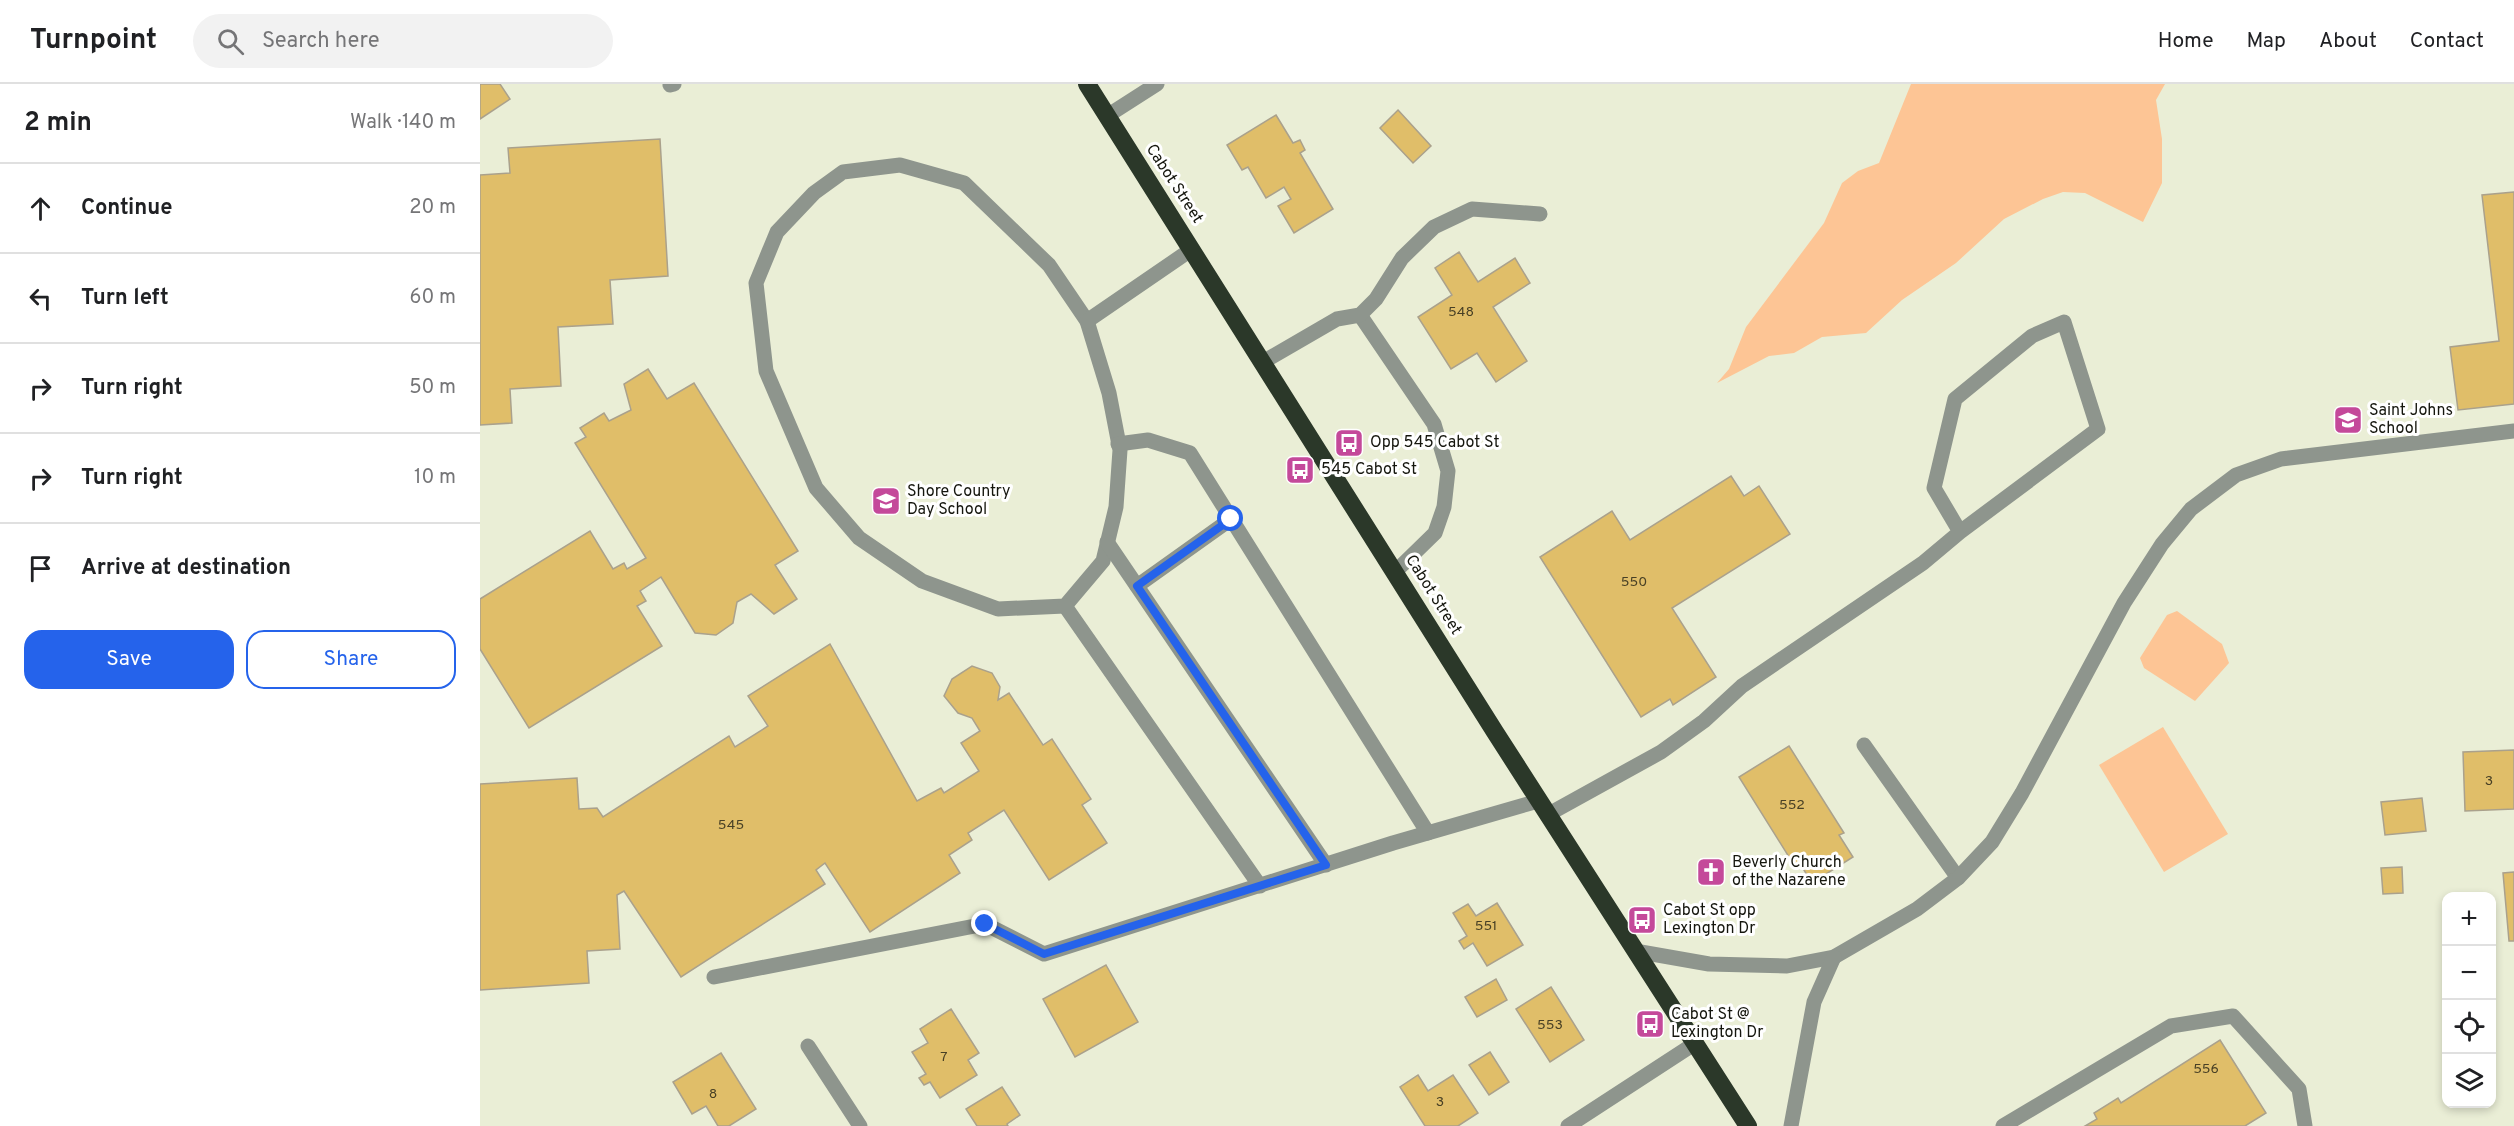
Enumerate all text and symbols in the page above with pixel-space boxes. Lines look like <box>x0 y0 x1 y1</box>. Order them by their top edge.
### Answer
search box <box>193 14 613 68</box>
text: Turnpoint <box>30 23 157 59</box>
icon: search <box>214 25 247 58</box>
text: Search here <box>262 28 379 55</box>
text: Home <box>2158 28 2214 55</box>
text: Map <box>2247 28 2286 55</box>
text: About <box>2319 28 2377 55</box>
text: Contact <box>2410 28 2484 55</box>
text: 2 min <box>24 107 92 140</box>
text: Walk · 140 m <box>350 110 456 136</box>
street label: Cabot Street <box>1141 141 1207 227</box>
icon: ahead <box>24 192 57 225</box>
text: Continue <box>81 195 172 222</box>
text: 20 m <box>409 195 456 221</box>
icon: left <box>24 282 57 315</box>
text: Turn left <box>81 285 169 312</box>
text: 60 m <box>410 285 456 311</box>
house number: 548 <box>1448 304 1474 321</box>
icon: right <box>24 372 57 405</box>
text: Turn right <box>81 375 183 402</box>
text: 50 m <box>409 375 456 401</box>
place label: Saint Johns School <box>2369 401 2453 439</box>
school or university icon: Saint Johns School <box>2332 404 2364 436</box>
bus stop icon: Opp 545 Cabot St <box>1333 427 1365 459</box>
place label: Opp 545 Cabot St <box>1370 433 1499 453</box>
bus stop icon: 545 Cabot St <box>1284 454 1316 486</box>
place label: 545 Cabot St <box>1321 460 1417 480</box>
icon: right <box>24 462 57 495</box>
text: Turn right <box>81 465 183 492</box>
text: 10 m <box>414 465 456 491</box>
place label: Shore Country Day School <box>907 482 1010 520</box>
school or university icon: Shore Country Day School <box>870 485 902 517</box>
route start <box>1217 505 1243 531</box>
street label: Cabot Street <box>1401 551 1465 639</box>
icon: arrive <box>24 552 57 585</box>
text: Arrive at destination <box>81 555 291 582</box>
house number: 550 <box>1621 574 1647 591</box>
button: Save <box>24 630 234 689</box>
button: Share <box>246 630 456 689</box>
house number: 3 <box>2485 773 2493 790</box>
house number: 552 <box>1779 797 1805 814</box>
house number: 545 <box>718 817 744 834</box>
place label: Beverly Church of the Nazarene <box>1732 853 1846 891</box>
church icon: Beverly Church of the Nazarene <box>1695 856 1727 888</box>
map controls <box>2442 892 2496 1108</box>
button: + <box>2442 892 2496 946</box>
place label: Cabot St opp Lexington Dr <box>1663 901 1756 939</box>
bus stop icon: Cabot St opp Lexington Dr <box>1626 904 1658 936</box>
route end <box>971 910 997 936</box>
house number: 551 <box>1475 918 1497 935</box>
button: − <box>2442 946 2496 1000</box>
button: locate <box>2442 1000 2496 1054</box>
place label: Cabot St @ Lexington Dr <box>1671 1005 1763 1043</box>
bus stop icon: Cabot St @ Lexington Dr <box>1634 1008 1666 1040</box>
house number: 553 <box>1537 1017 1563 1034</box>
house number: 7 <box>940 1049 948 1066</box>
button: layers <box>2442 1054 2496 1108</box>
house number: 556 <box>2193 1061 2219 1078</box>
house number: 8 <box>709 1086 717 1103</box>
house number: 3 <box>1436 1094 1444 1111</box>

